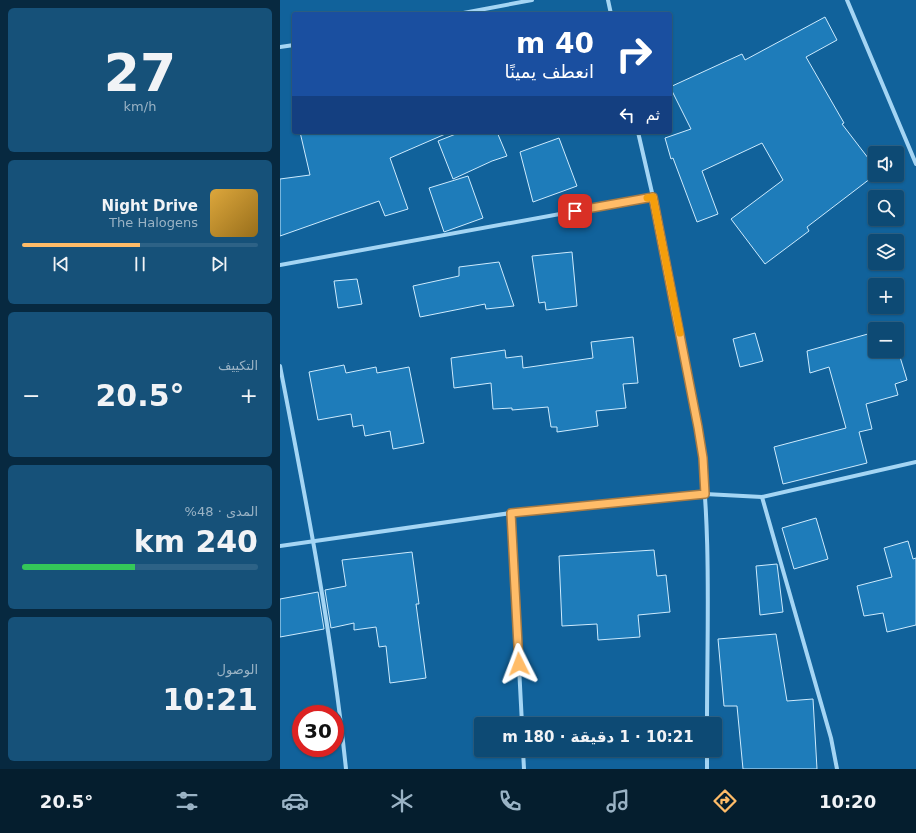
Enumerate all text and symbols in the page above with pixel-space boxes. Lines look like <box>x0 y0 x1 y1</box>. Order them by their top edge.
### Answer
text: 40 m <box>516 27 594 60</box>
icon: right <box>608 28 660 80</box>
text: 27 <box>104 43 176 103</box>
text: انعطف يمينًا <box>504 61 594 82</box>
text: km/h <box>124 99 156 114</box>
icon: left <box>616 104 638 126</box>
text: ثم <box>646 106 660 124</box>
map controls <box>868 146 904 358</box>
button: sound <box>868 146 904 182</box>
button: search <box>868 190 904 226</box>
pin <box>558 194 592 228</box>
text: Night Drive <box>102 197 198 215</box>
icon: arrive <box>564 200 586 222</box>
text: The Halogens <box>109 215 198 230</box>
button: layers <box>868 234 904 270</box>
icon: previous <box>50 253 72 275</box>
icon: pause <box>129 253 151 275</box>
icon: next <box>208 253 230 275</box>
button: + <box>868 278 904 314</box>
button: − <box>868 322 904 358</box>
text: التكييف <box>218 358 258 373</box>
text: 20.5° <box>95 378 185 413</box>
text: − <box>22 383 40 408</box>
text: + <box>240 383 258 408</box>
text: المدى · 48% <box>185 504 258 519</box>
text: 240 km <box>134 524 258 559</box>
position arrow <box>498 643 540 685</box>
text: الوصول <box>217 662 258 677</box>
text: 10:21 <box>163 682 258 717</box>
speed limit sign: 30 <box>292 705 344 757</box>
text: 10:21 · 1 دقيقة · 180 m <box>502 728 694 746</box>
icon: filters <box>173 787 201 815</box>
icon: car <box>281 787 309 815</box>
icon: climate <box>388 787 416 815</box>
icon: phone <box>496 787 524 815</box>
icon: music <box>604 787 632 815</box>
icon: directions <box>711 787 739 815</box>
text: 20.5° <box>40 791 93 812</box>
text: 10:20 <box>819 791 876 812</box>

